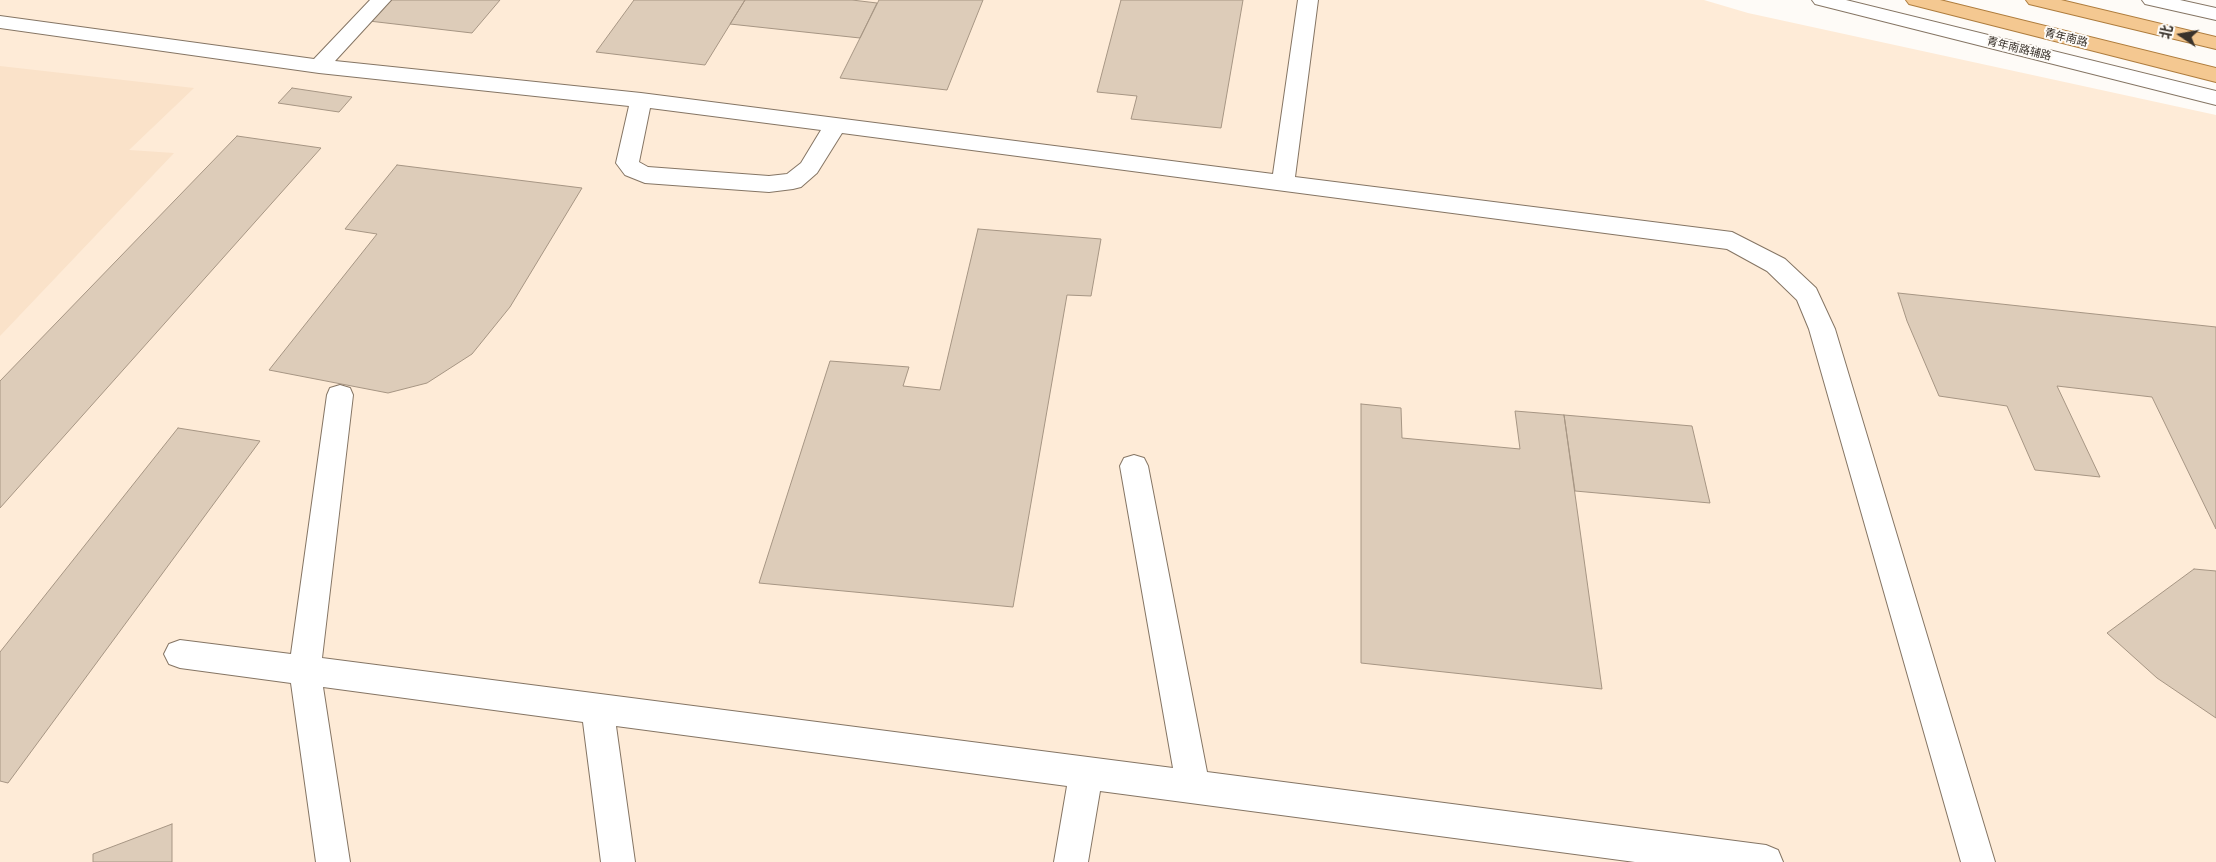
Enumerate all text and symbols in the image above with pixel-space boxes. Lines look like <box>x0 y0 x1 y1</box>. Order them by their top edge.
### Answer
north arrow <box>2156 10 2206 60</box>
text: 北 <box>2155 23 2177 41</box>
street label: 青年南路 <box>2043 26 2089 50</box>
street label: 青年南路辅路 <box>1985 35 2053 63</box>

